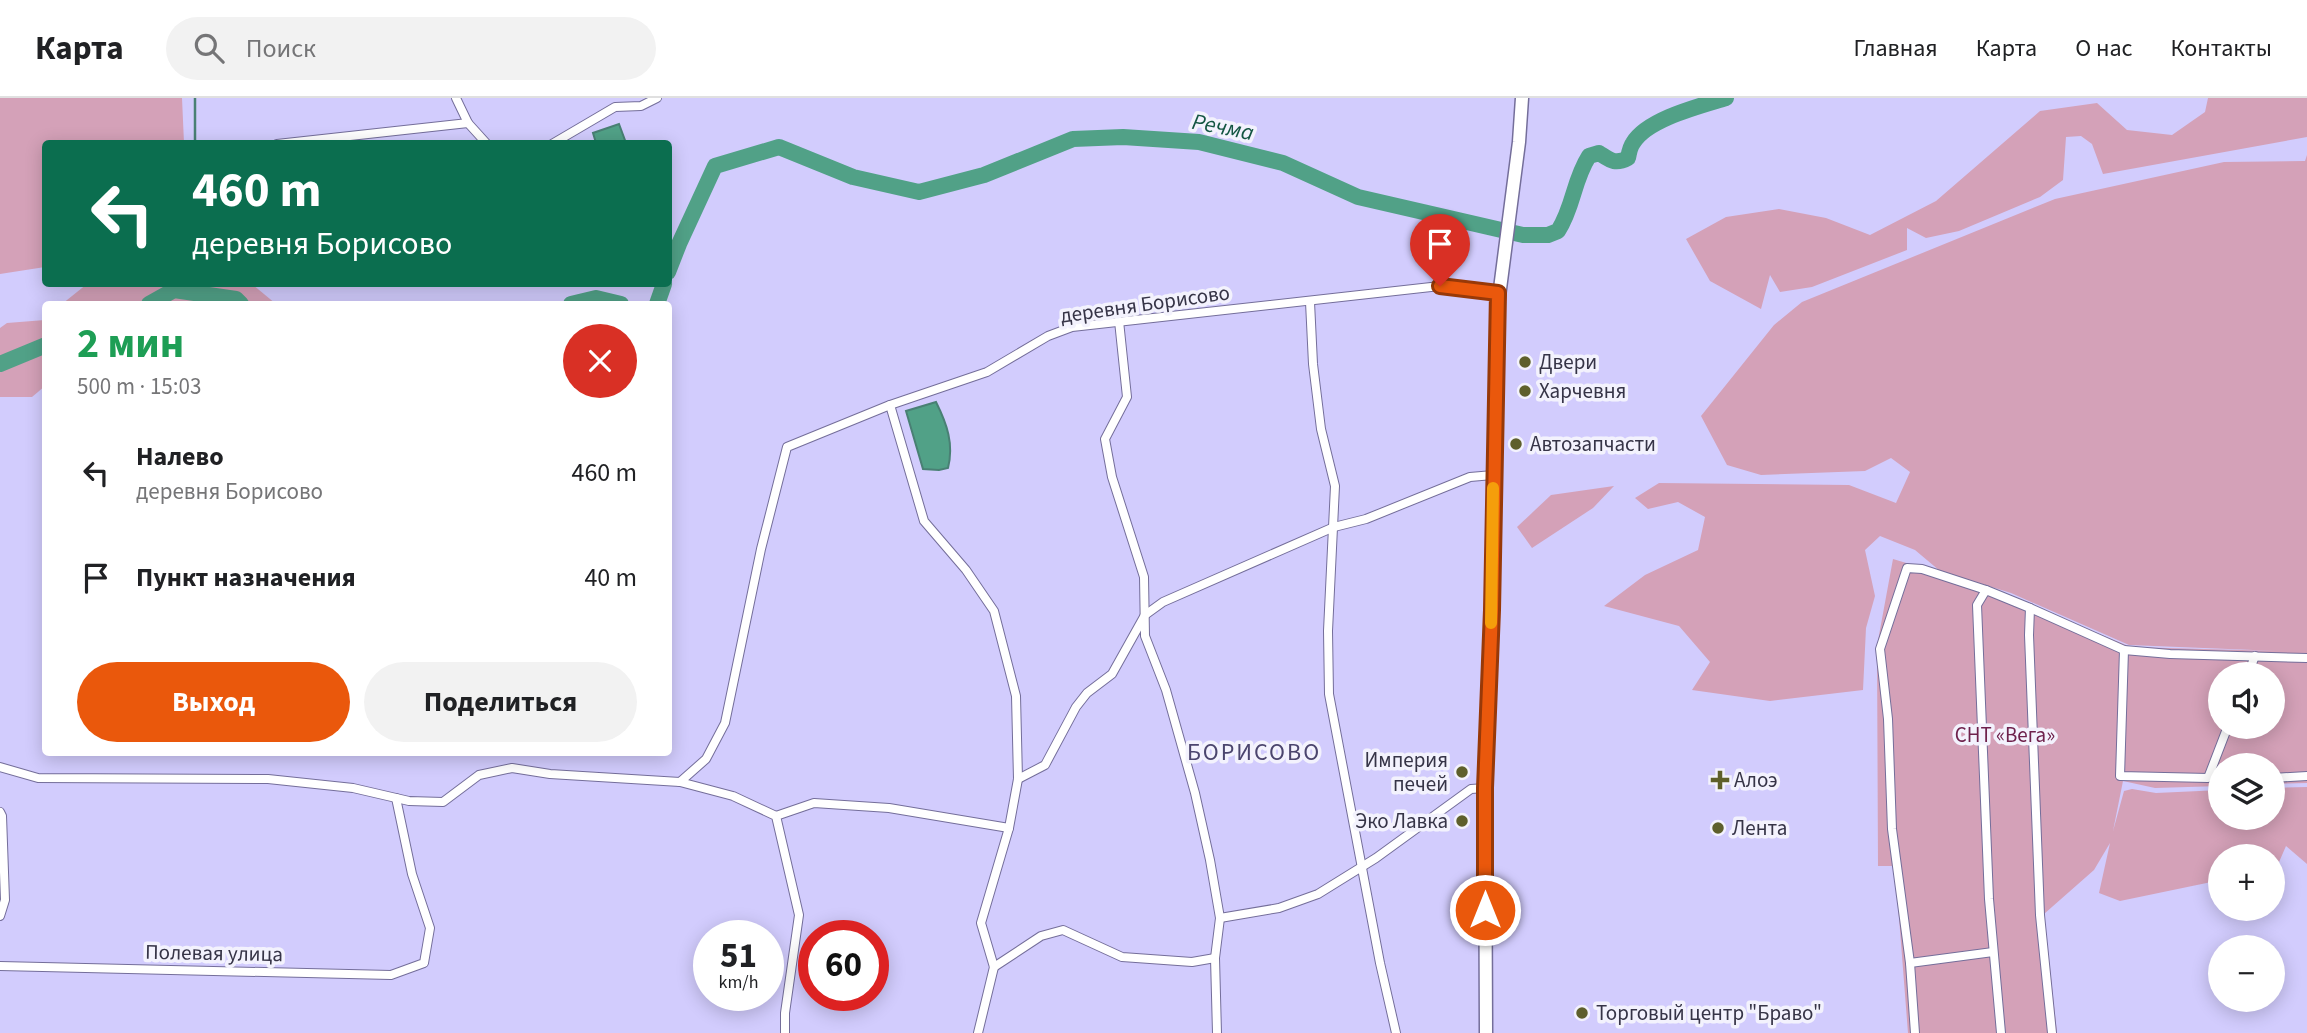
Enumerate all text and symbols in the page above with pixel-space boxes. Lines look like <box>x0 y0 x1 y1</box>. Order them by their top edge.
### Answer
search box <box>166 17 656 80</box>
text: Карта <box>35 25 124 72</box>
icon: search <box>190 29 228 67</box>
text: Поиск <box>246 30 316 67</box>
text: Главная <box>1853 31 1938 66</box>
text: Карта <box>1976 31 2037 66</box>
text: О нас <box>2075 31 2132 66</box>
text: Контакты <box>2170 31 2272 66</box>
water label: Речма <box>1189 105 1257 149</box>
text: 460 m <box>192 156 321 226</box>
icon: left <box>77 168 168 259</box>
pin <box>1410 214 1470 286</box>
text: деревня Борисово <box>192 221 452 267</box>
icon: arrive <box>1421 225 1459 263</box>
street label: деревня Борисово <box>1058 277 1232 331</box>
text: 2 мин <box>77 314 184 374</box>
button: close <box>563 324 637 398</box>
place label: Двери <box>1539 347 1597 377</box>
marker: Двери <box>1517 354 1533 370</box>
text: 500 m · 15:03 <box>77 370 201 403</box>
place label: Харчевня <box>1539 376 1626 406</box>
marker: Харчевня <box>1517 383 1533 399</box>
place label: Автозапчасти <box>1530 429 1656 459</box>
marker: Автозапчасти <box>1508 436 1524 452</box>
text: Налево <box>136 438 224 475</box>
icon: left <box>77 454 115 492</box>
text: 460 m <box>571 454 637 491</box>
text: деревня Борисово <box>136 475 323 508</box>
icon: arrive <box>77 559 115 597</box>
text: Пункт назначения <box>136 559 356 596</box>
text: 40 m <box>584 559 637 596</box>
button: Выход <box>77 662 350 742</box>
button: Поделиться <box>364 662 637 742</box>
map controls <box>2208 662 2285 1012</box>
button: sound <box>2208 662 2285 739</box>
park label: СНТ «Вега» <box>1955 720 2055 750</box>
district label: БОРИСОВО <box>1187 735 1321 770</box>
place label: Империя печей <box>1365 745 1448 799</box>
button: layers <box>2208 753 2285 830</box>
marker: Империя печей <box>1454 764 1470 780</box>
place label: Алоэ <box>1734 765 1778 795</box>
marker: Алоэ <box>1712 772 1728 788</box>
place label: Эко Лавка <box>1355 806 1448 836</box>
marker: Эко Лавка <box>1454 813 1470 829</box>
place label: Лента <box>1732 813 1787 843</box>
marker: Лента <box>1710 820 1726 836</box>
button: + <box>2208 844 2285 921</box>
position arrow <box>1448 873 1522 947</box>
speed limit sign: 60 <box>798 920 889 1011</box>
text: 51 <box>720 931 757 981</box>
button: − <box>2208 935 2285 1012</box>
street label: Полевая улица <box>145 937 283 969</box>
text: km/h <box>719 970 758 995</box>
place label: Торговый центр "Браво" <box>1596 998 1822 1028</box>
marker: Торговый центр "Браво" <box>1574 1005 1590 1021</box>

